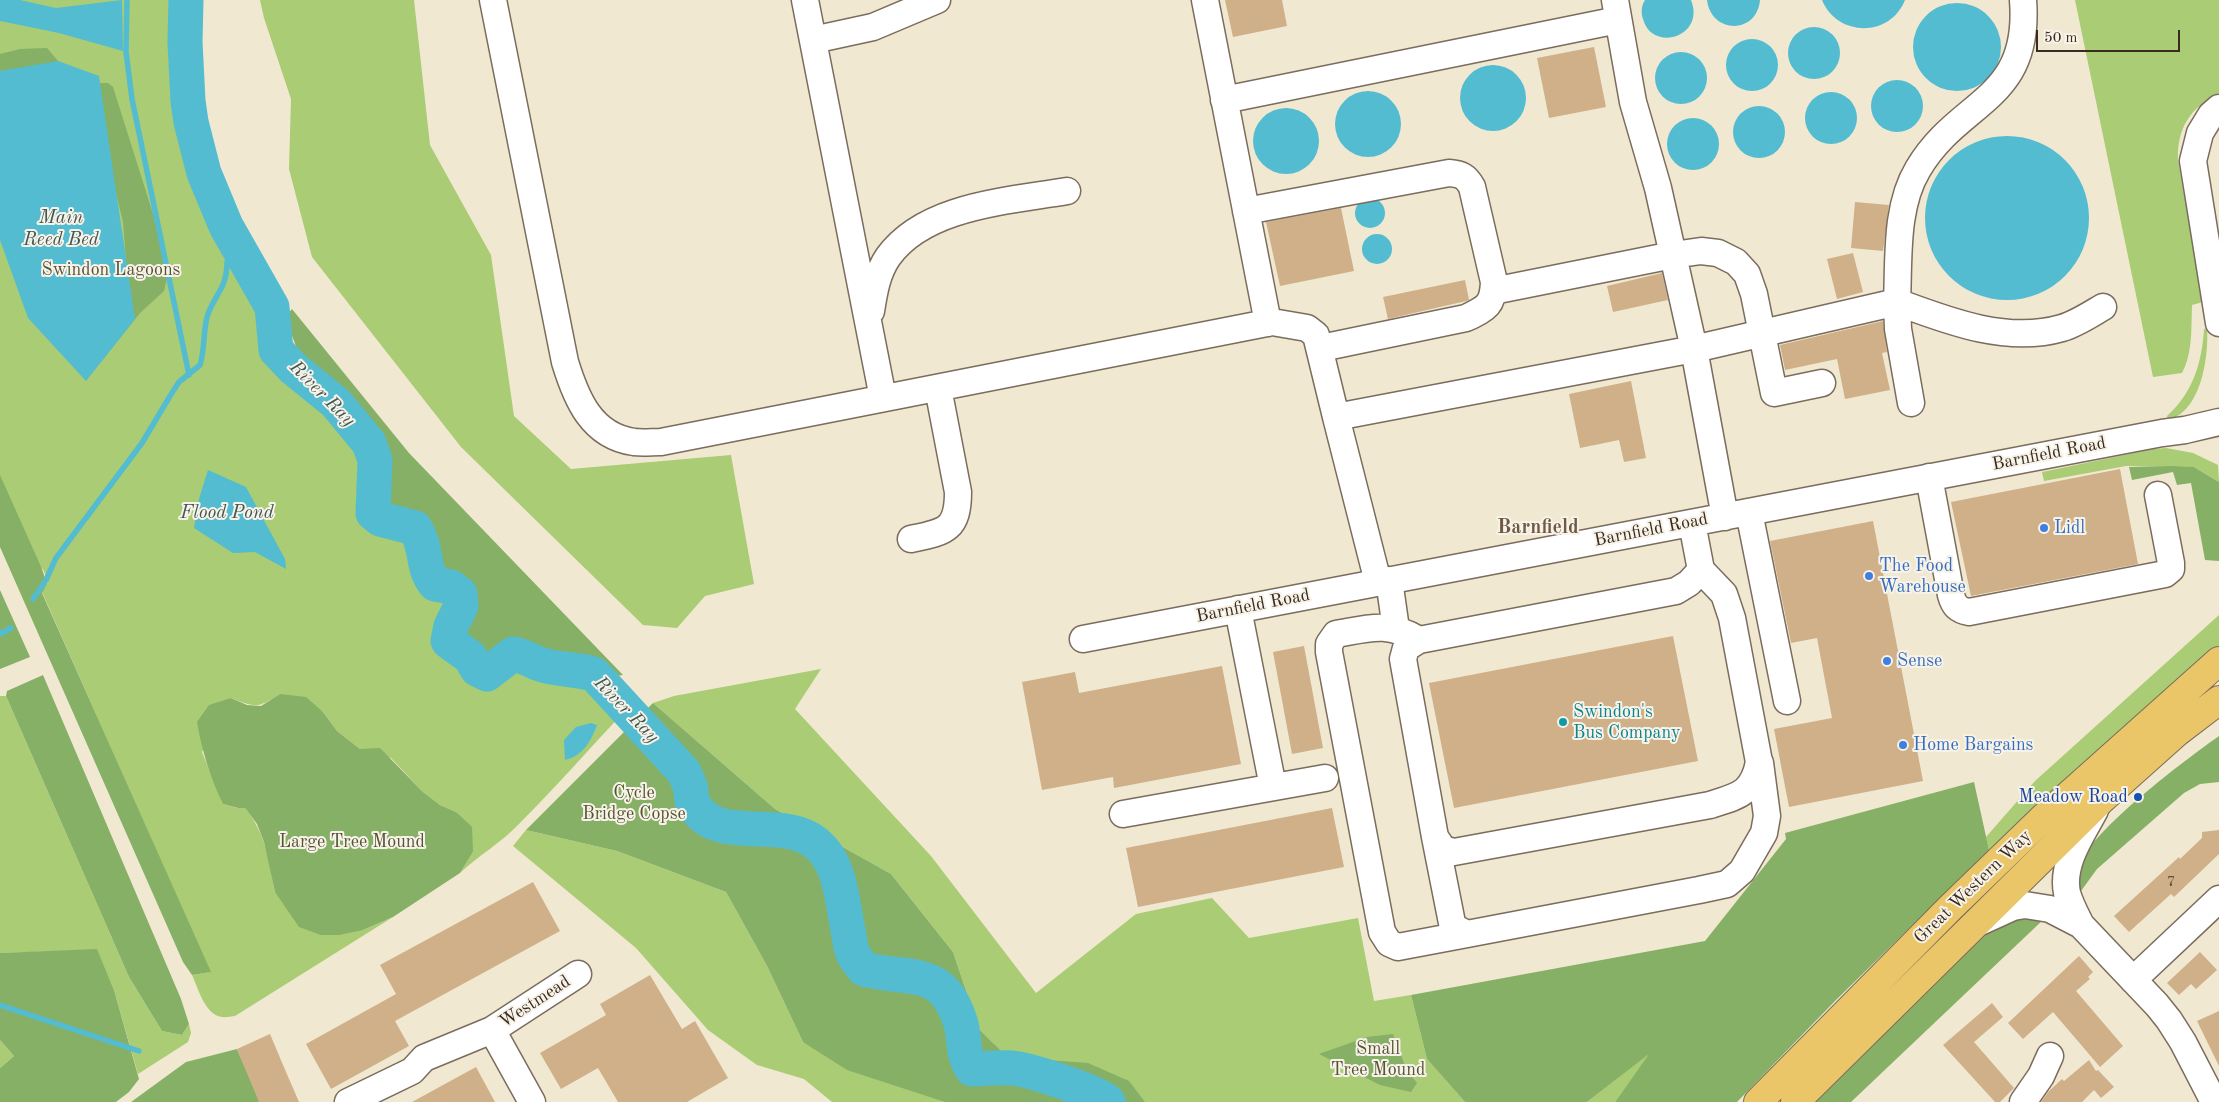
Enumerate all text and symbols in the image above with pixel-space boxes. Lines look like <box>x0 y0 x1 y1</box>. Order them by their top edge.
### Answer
scale bar <box>2039 20 2183 52</box>
text: 50 m <box>2044 31 2078 46</box>
water label: Main Reed Bed <box>23 207 99 251</box>
park label: Swindon Lagoons <box>42 259 180 281</box>
water label: River Ray <box>284 356 360 432</box>
street label: Barnfield Road <box>1990 432 2108 476</box>
water label: Flood Pond <box>180 502 274 524</box>
street label: Barnfield Road <box>1592 508 1710 552</box>
district label: Barnfield <box>1497 516 1579 540</box>
place label: Lidl <box>2054 517 2085 539</box>
marker: Lidl <box>2038 522 2050 534</box>
place label: The Food Warehouse <box>1879 555 1966 598</box>
marker: The Food Warehouse <box>1863 570 1875 582</box>
street label: Barnfield Road <box>1194 584 1312 628</box>
place label: Sense <box>1897 650 1942 672</box>
marker: Sense <box>1881 655 1893 667</box>
water label: River Ray <box>589 672 663 748</box>
place label: Swindon's Bus Company <box>1573 701 1681 744</box>
marker: Swindon's Bus Company <box>1557 716 1569 728</box>
place label: Home Bargains <box>1913 734 2033 756</box>
marker: Home Bargains <box>1897 739 1909 751</box>
park label: Cycle Bridge Copse <box>582 782 686 824</box>
place label: Meadow Road <box>2019 786 2128 808</box>
marker: Meadow Road <box>2132 791 2144 803</box>
street label: Great Western Way <box>1910 825 2036 949</box>
park label: Large Tree Mound <box>279 831 425 853</box>
house number: 7 <box>2167 873 2175 891</box>
street label: Westmead <box>495 971 575 1033</box>
park label: Small Tree Mound <box>1331 1038 1425 1080</box>

